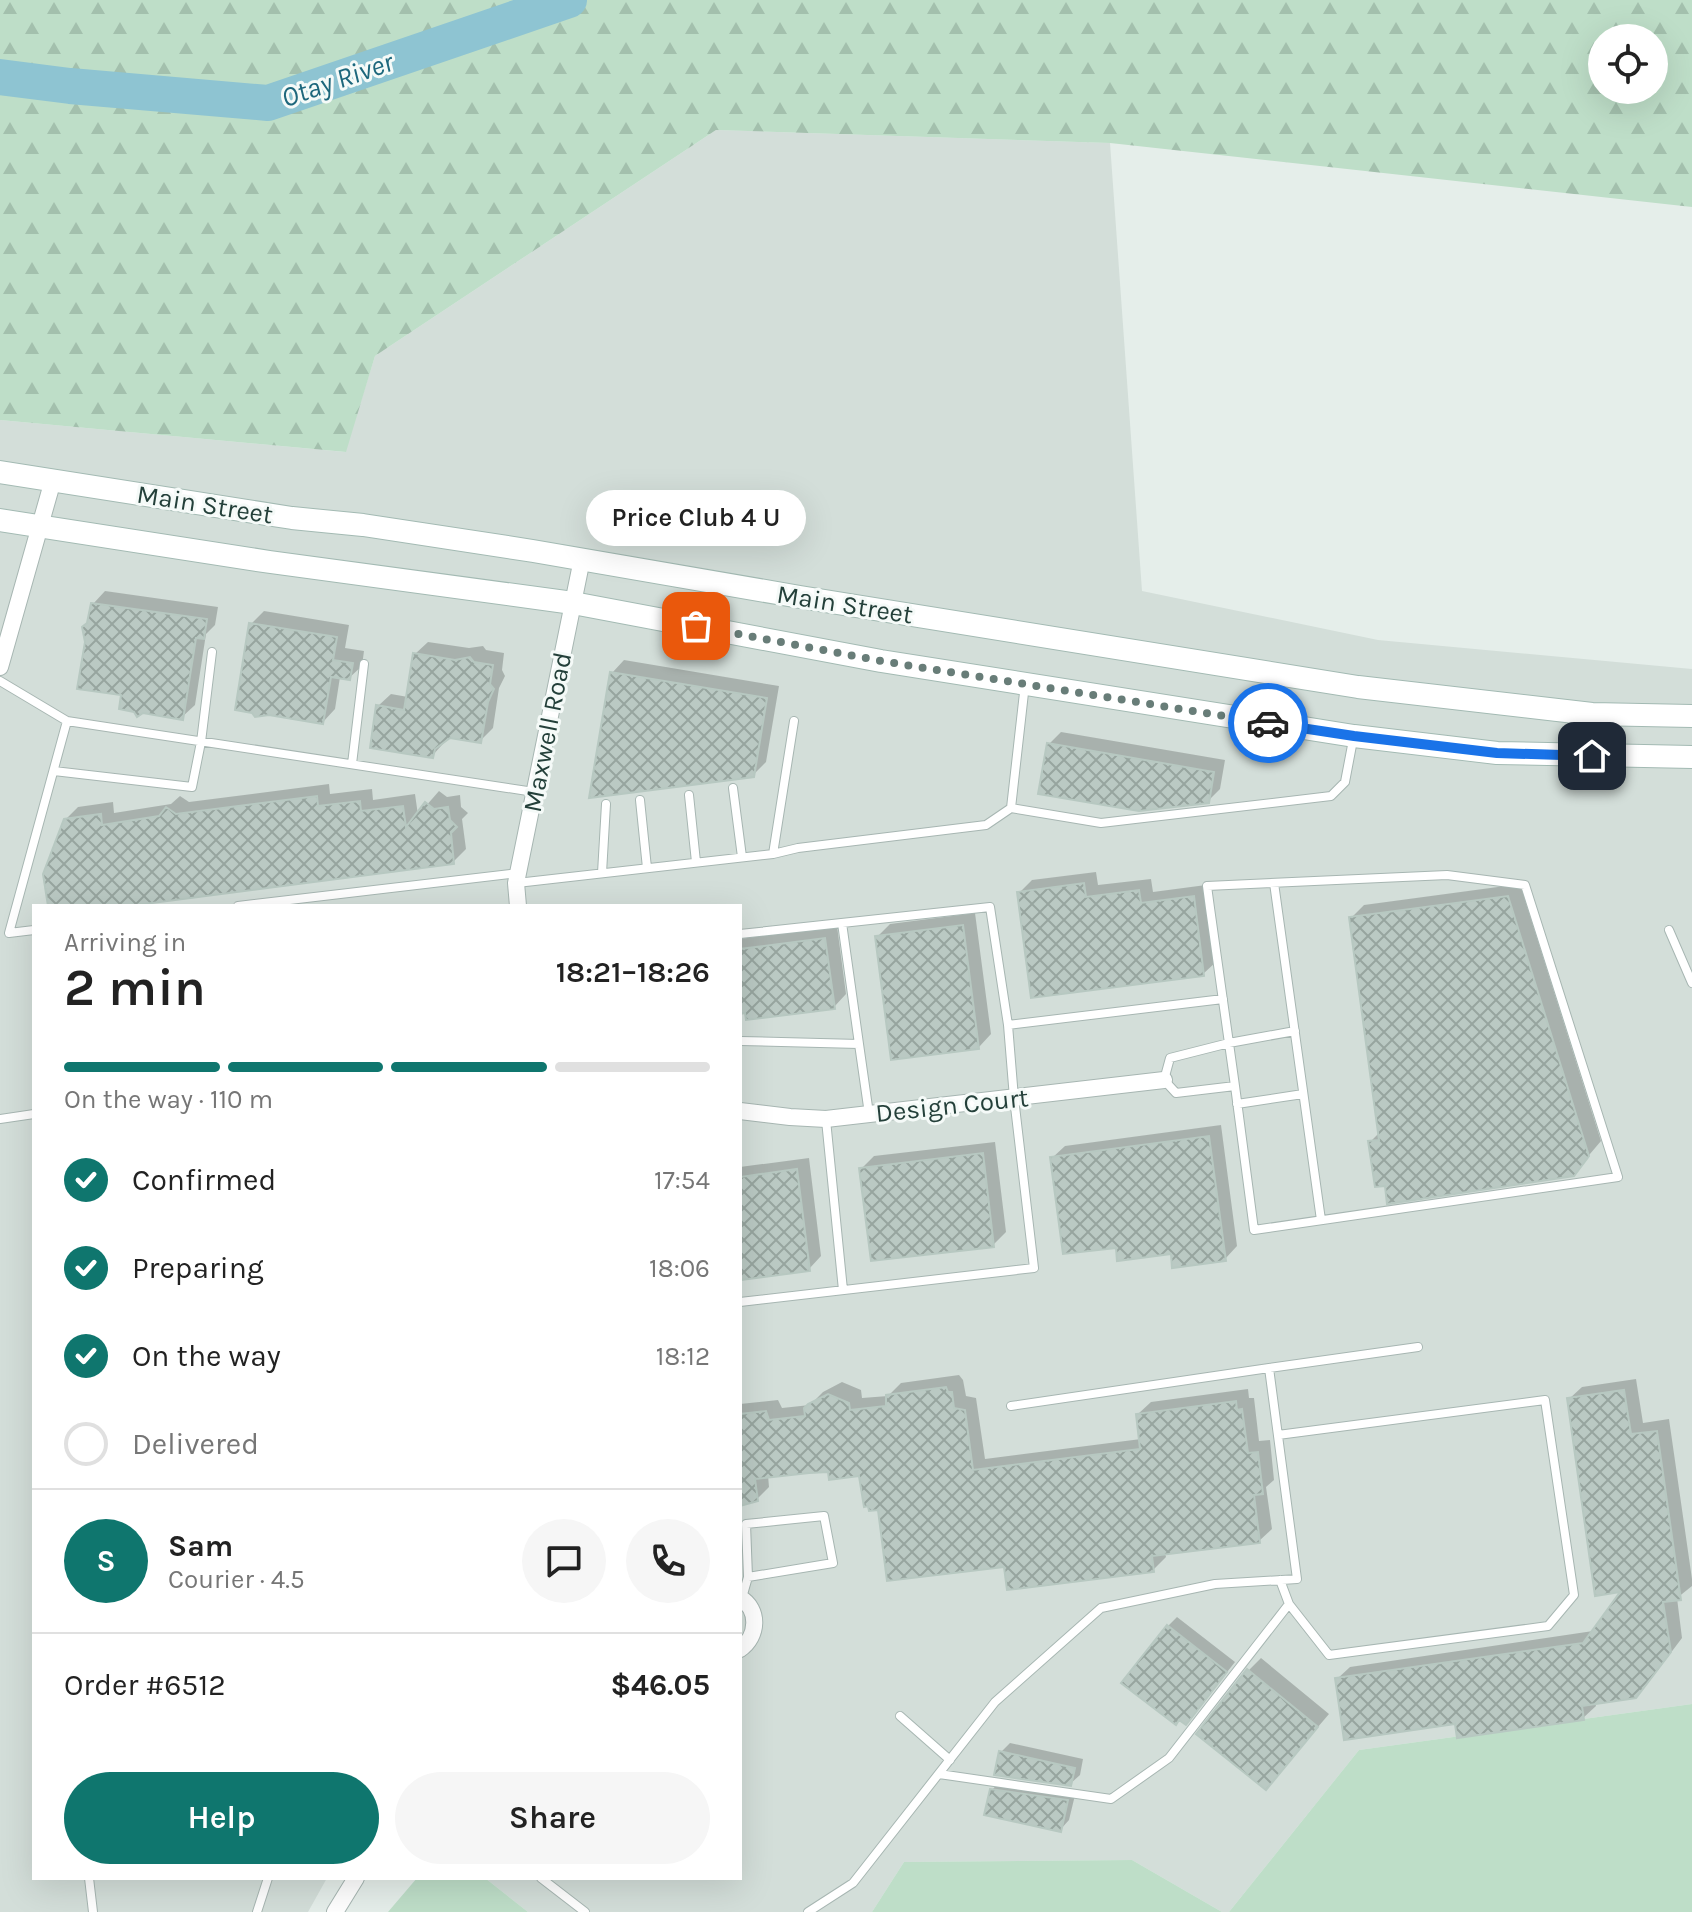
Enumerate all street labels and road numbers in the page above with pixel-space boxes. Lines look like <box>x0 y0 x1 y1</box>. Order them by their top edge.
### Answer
street label: Main Street <box>135 478 275 531</box>
street label: Main Street <box>775 578 915 631</box>
street label: Maxwell Road <box>517 649 578 815</box>
street label: Design Court <box>874 1082 1030 1129</box>

